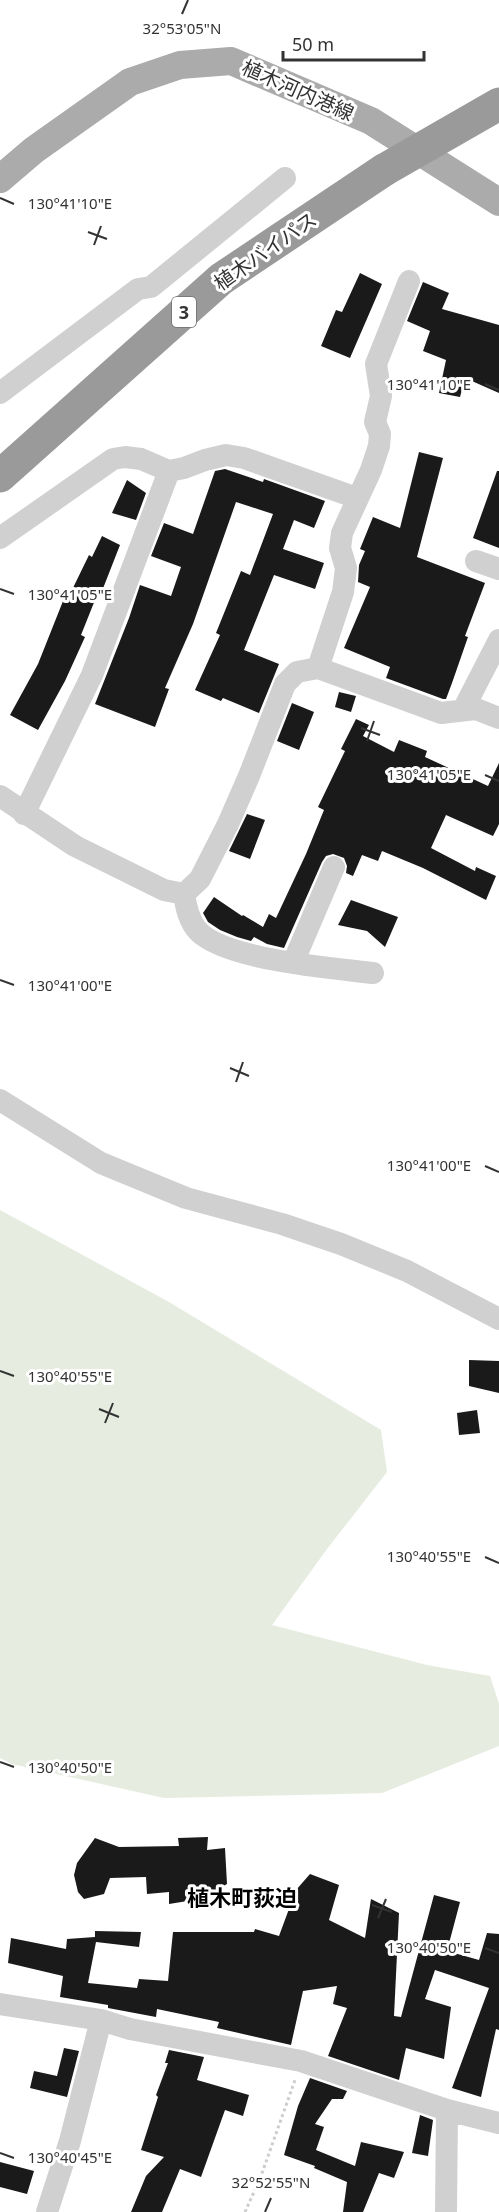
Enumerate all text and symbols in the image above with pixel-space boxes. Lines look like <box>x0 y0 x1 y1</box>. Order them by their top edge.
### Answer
text: 32°53'05"N <box>143 18 221 38</box>
scale bar <box>283 24 424 62</box>
text: 50 m <box>292 32 334 56</box>
street label: 植木河内港線 <box>238 53 358 127</box>
text: 130°41'10"E <box>28 193 112 213</box>
street label: 植木バイパス <box>208 206 322 296</box>
road number: 3 <box>172 297 196 327</box>
text: 130°41'10"E <box>387 374 471 394</box>
text: 130°41'05"E <box>28 584 112 604</box>
text: 130°41'05"E <box>387 764 471 784</box>
text: 130°41'00"E <box>28 975 112 995</box>
text: 130°41'00"E <box>387 1155 471 1175</box>
text: 130°40'55"E <box>28 1366 112 1386</box>
text: 130°40'55"E <box>387 1546 471 1566</box>
text: 130°40'50"E <box>28 1757 112 1777</box>
district label: 植木町荻迫 <box>187 1882 297 1912</box>
text: 130°40'50"E <box>387 1937 471 1957</box>
text: 130°40'45"E <box>28 2147 112 2167</box>
text: 32°52'55"N <box>232 2172 310 2192</box>

